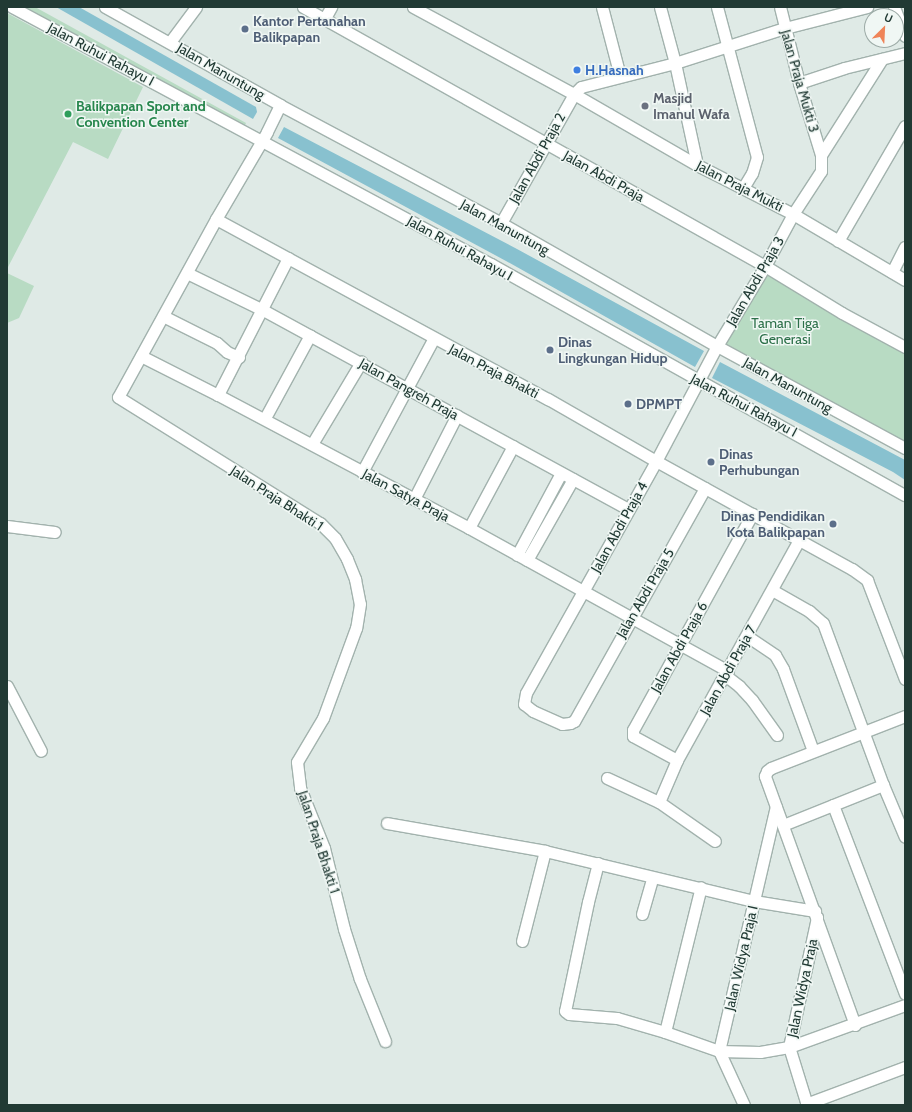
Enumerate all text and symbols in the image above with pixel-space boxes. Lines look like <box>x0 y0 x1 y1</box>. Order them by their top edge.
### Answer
north arrow <box>864 8 904 48</box>
text: U <box>882 10 895 26</box>
place label: Kantor Pertanahan Balikpapan <box>253 13 366 46</box>
street label: Jalan Ruhui Rahayu I <box>45 19 157 89</box>
marker: Kantor Pertanahan Balikpapan <box>240 24 250 34</box>
street label: Jalan Praja Mukti 3 <box>777 28 823 134</box>
street label: Jalan Manuntung <box>174 39 268 103</box>
place label: H.Hasnah <box>585 62 644 78</box>
marker: H.Hasnah <box>572 65 582 75</box>
place label: Masjid Imanul Wafa <box>653 90 730 122</box>
place label: Balikpapan Sport and Convention Center <box>76 98 206 130</box>
marker: Masjid Imanul Wafa <box>640 101 650 111</box>
marker: Balikpapan Sport and Convention Center <box>63 109 73 119</box>
street label: Jalan Abdi Praja 2 <box>505 110 569 206</box>
street label: Jalan Abdi Praja <box>561 147 647 205</box>
street label: Jalan Praja Mukti <box>694 157 786 215</box>
street label: Jalan Manuntung <box>458 196 552 258</box>
street label: Jalan Ruhui Rahayu I <box>404 212 516 284</box>
street label: Jalan Abdi Praja 3 <box>723 233 787 329</box>
park label: Taman Tiga Generasi <box>751 315 819 348</box>
place label: Dinas Lingkungan Hidup <box>558 334 667 366</box>
street label: Jalan Praja Bhakti <box>446 340 542 402</box>
marker: Dinas Lingkungan Hidup <box>545 345 555 355</box>
street label: Jalan Manuntung <box>741 354 835 416</box>
street label: Jalan Pangreh Praja <box>356 355 462 423</box>
street label: Jalan Ruhui Rahayu I <box>688 370 800 440</box>
place label: DPMPT <box>636 396 682 412</box>
marker: DPMPT <box>623 399 633 409</box>
place label: Dinas Perhubungan <box>719 446 800 478</box>
marker: Dinas Perhubungan <box>706 457 716 467</box>
street label: Jalan Praja Bhakti 1 <box>227 462 327 534</box>
street label: Jalan Satya Praja <box>360 465 452 525</box>
street label: Jalan Abdi Praja 4 <box>587 479 651 575</box>
place label: Dinas Pendidikan Kota Balikpapan <box>721 508 825 540</box>
marker: Dinas Pendidikan Kota Balikpapan <box>828 519 838 529</box>
street label: Jalan Abdi Praja 5 <box>613 545 677 641</box>
street label: Jalan Abdi Praja 6 <box>647 599 711 695</box>
street label: Jalan Abdi Praja 7 <box>696 622 760 718</box>
street label: Jalan Praja Bhakti 1 <box>294 788 344 896</box>
street label: Jalan Widya Praja I <box>721 904 761 1012</box>
street label: Jalan Widya Praja <box>783 937 821 1039</box>

